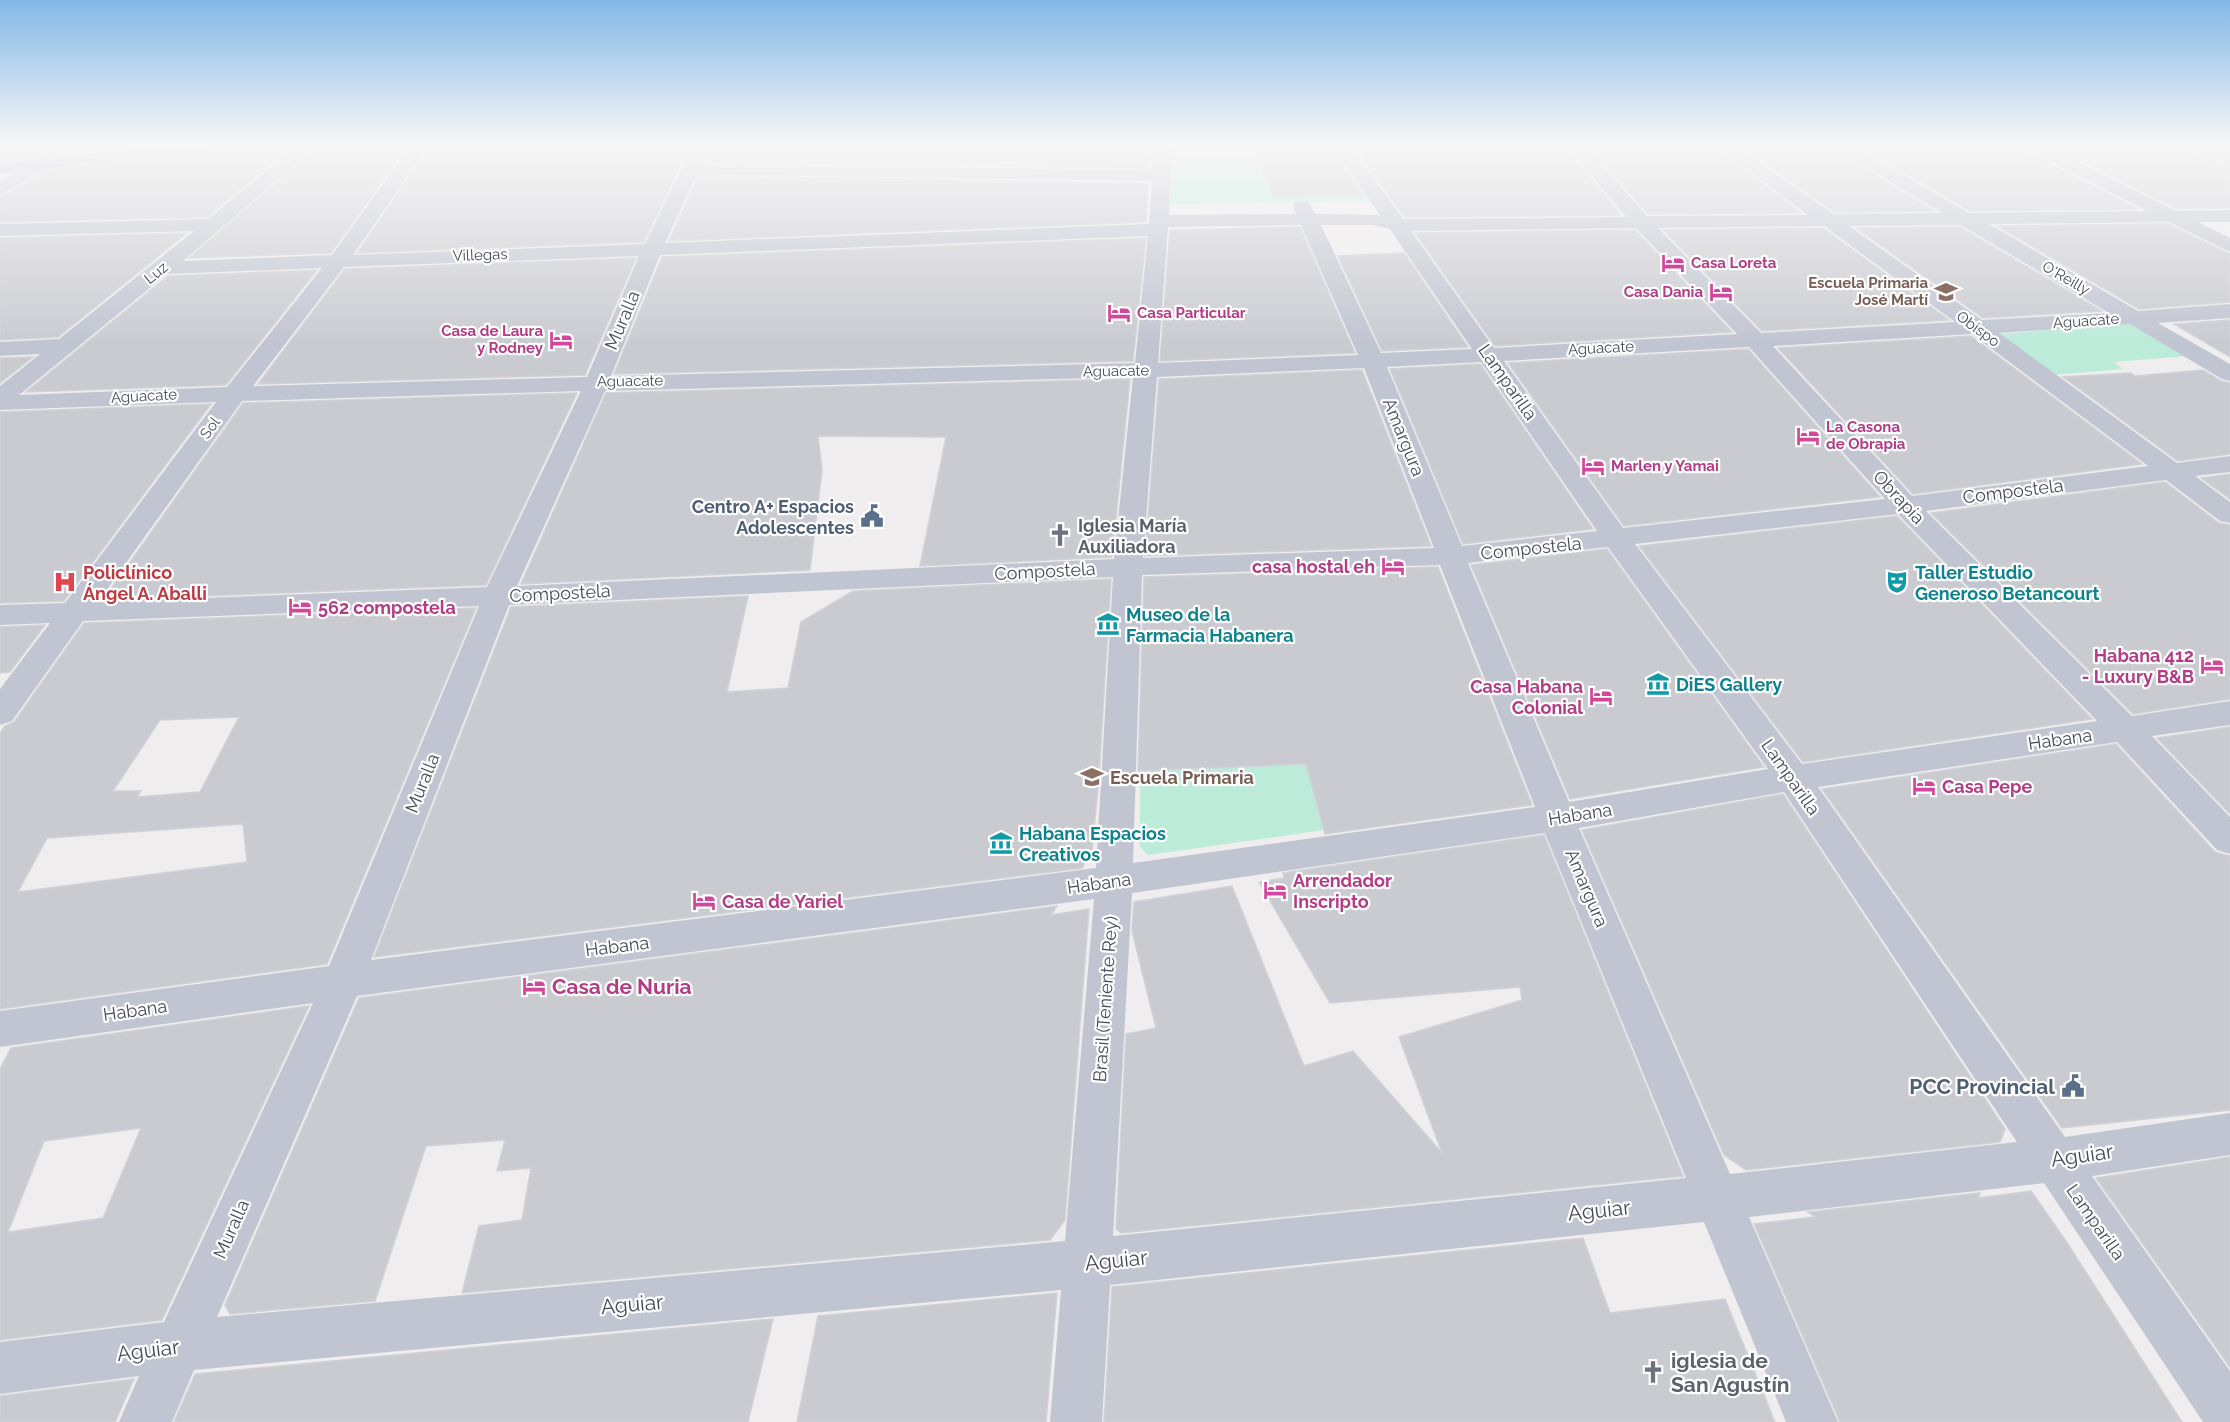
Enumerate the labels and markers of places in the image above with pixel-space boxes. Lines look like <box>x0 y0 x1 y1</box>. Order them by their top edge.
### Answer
hotel icon: Casa Loreta <box>1660 250 1686 276</box>
place label: Casa Loreta <box>1691 254 1777 272</box>
place label: Escuela Primaria José Martí <box>1808 274 1928 309</box>
hotel icon: Casa Dania <box>1708 279 1734 305</box>
school or university icon: Escuela Primaria José Martí <box>1933 279 1959 305</box>
place label: Casa Dania <box>1624 283 1703 301</box>
hotel icon: Casa Particular <box>1106 300 1132 326</box>
place label: Casa Particular <box>1137 304 1246 322</box>
place label: Casa de Laura y Rodney <box>441 322 544 357</box>
hotel icon: Casa de Laura y Rodney <box>548 327 574 353</box>
place label: La Casona de Obrapia <box>1826 418 1906 453</box>
hotel icon: La Casona de Obrapia <box>1795 423 1821 449</box>
hotel icon: Marlen y Yamai <box>1580 453 1606 479</box>
place label: Marlen y Yamai <box>1611 457 1719 475</box>
place label: Centro A+ Espacios Adolescentes <box>692 496 854 538</box>
public building icon: Centro A+ Espacios Adolescentes <box>859 503 885 529</box>
place label: Iglesia María Auxiliadora <box>1078 515 1187 557</box>
church icon: Iglesia María Auxiliadora <box>1047 522 1073 548</box>
hotel icon: casa hostal eh <box>1380 553 1406 579</box>
place label: casa hostal eh <box>1252 556 1375 577</box>
place label: Policlínico Ángel A. Aballi <box>83 562 207 604</box>
place label: Taller Estudio Generoso Betancourt <box>1915 562 2099 604</box>
hospital icon: Policlínico Ángel A. Aballi <box>52 569 78 595</box>
theatre icon: Taller Estudio Generoso Betancourt <box>1884 569 1910 595</box>
hotel icon: 562 compostela <box>287 594 313 620</box>
place label: 562 compostela <box>318 597 456 618</box>
place label: Museo de la Farmacia Habanera <box>1126 604 1294 646</box>
museum icon: Museo de la Farmacia Habanera <box>1095 611 1121 637</box>
place label: Habana 412 - Luxury B&B <box>2082 645 2194 687</box>
hotel icon: Habana 412 - Luxury B&B <box>2199 652 2225 678</box>
museum icon: DiES Gallery <box>1645 671 1671 697</box>
place label: DiES Gallery <box>1676 674 1782 695</box>
place label: Casa Habana Colonial <box>1470 676 1583 718</box>
hotel icon: Casa Habana Colonial <box>1588 683 1614 709</box>
school or university icon: Escuela Primaria <box>1079 764 1105 790</box>
place label: Escuela Primaria <box>1110 767 1254 788</box>
hotel icon: Casa Pepe <box>1911 773 1937 799</box>
place label: Casa Pepe <box>1942 776 2032 797</box>
place label: Habana Espacios Creativos <box>1019 823 1166 865</box>
museum icon: Habana Espacios Creativos <box>988 830 1014 856</box>
place label: Arrendador Inscripto <box>1293 870 1392 912</box>
hotel icon: Arrendador Inscripto <box>1262 877 1288 903</box>
hotel icon: Casa de Yariel <box>691 888 717 914</box>
place label: Casa de Yariel <box>722 891 843 912</box>
hotel icon: Casa de Nuria <box>521 973 547 999</box>
place label: Casa de Nuria <box>552 974 692 999</box>
public building icon: PCC Provincial <box>2060 1073 2086 1099</box>
place label: PCC Provincial <box>1909 1074 2055 1099</box>
place label: iglesia de San Agustín <box>1671 1348 1789 1397</box>
church icon: iglesia de San Agustín <box>1640 1359 1666 1385</box>

